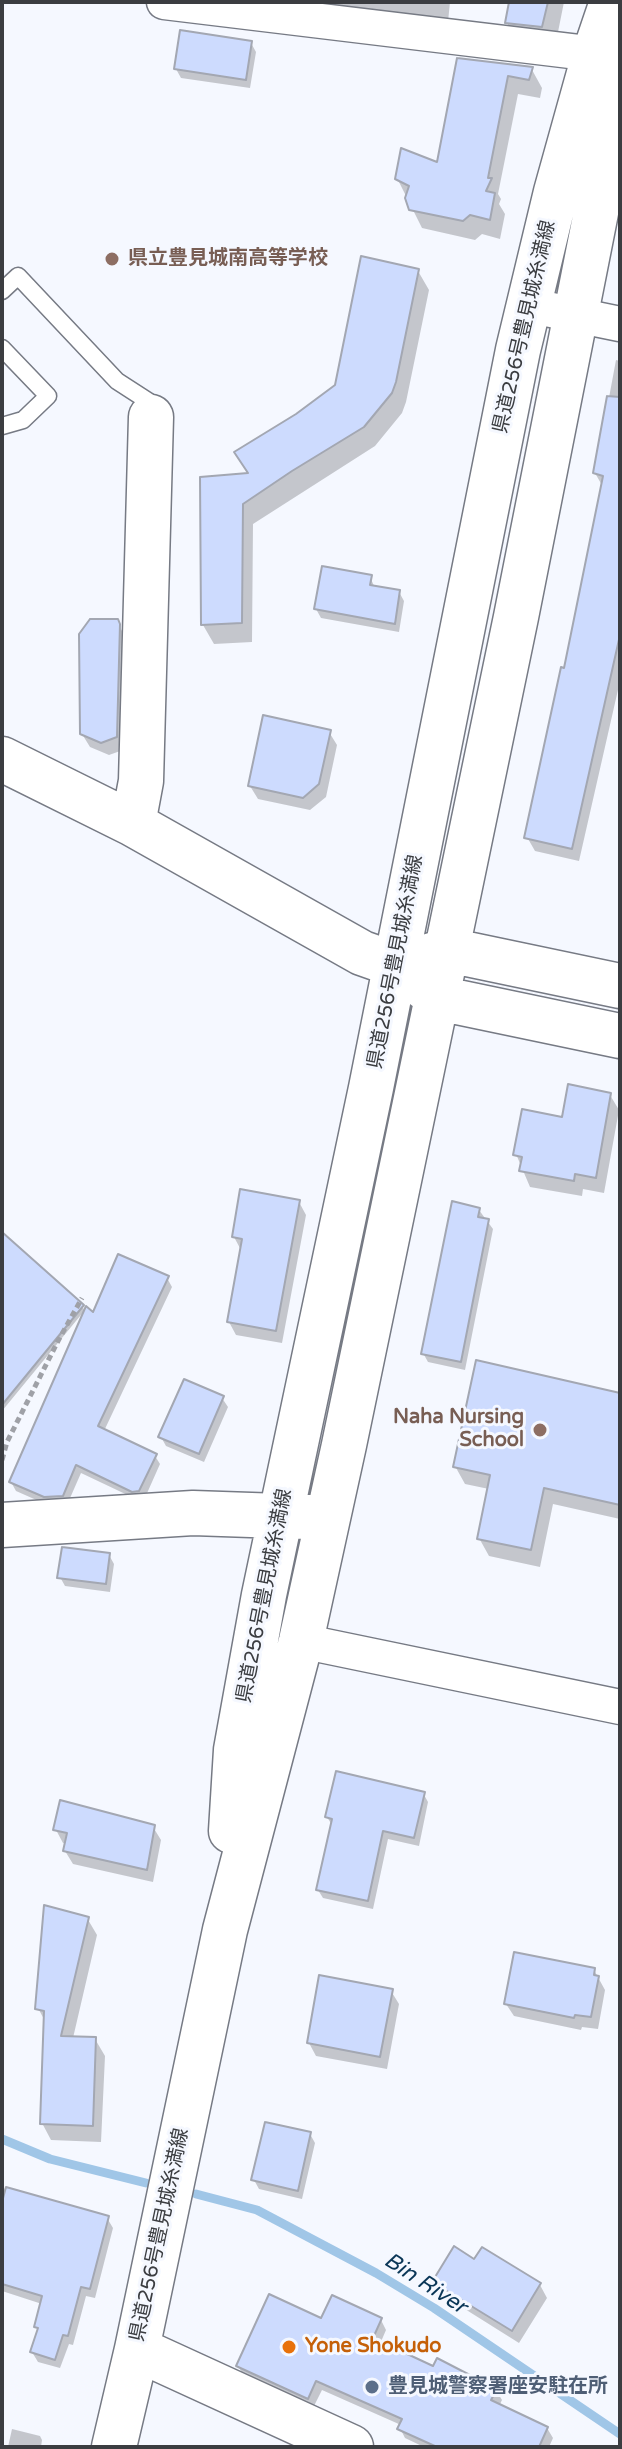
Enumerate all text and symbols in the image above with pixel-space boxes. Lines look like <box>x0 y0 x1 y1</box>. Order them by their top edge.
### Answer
street label: 県道256号豊見城糸満線 <box>489 218 561 436</box>
place label: 県立豊見城南高等学校 <box>128 247 328 271</box>
marker: 県立豊見城南高等学校 <box>103 250 121 268</box>
street label: 県道256号豊見城糸満線 <box>363 853 429 1071</box>
place label: Naha Nursing School <box>393 1406 524 1453</box>
marker: Naha Nursing School <box>531 1421 549 1439</box>
street label: 県道256号豊見城糸満線 <box>232 1487 298 1705</box>
street label: 県道256号豊見城糸満線 <box>126 2126 194 2344</box>
water label: Bin River <box>379 2248 471 2320</box>
place label: Yone Shokudo <box>305 2335 441 2359</box>
marker: Yone Shokudo <box>280 2338 298 2356</box>
place label: 豊見城警察署座安駐在所 <box>388 2375 608 2399</box>
marker: 豊見城警察署座安駐在所 <box>363 2378 381 2396</box>

